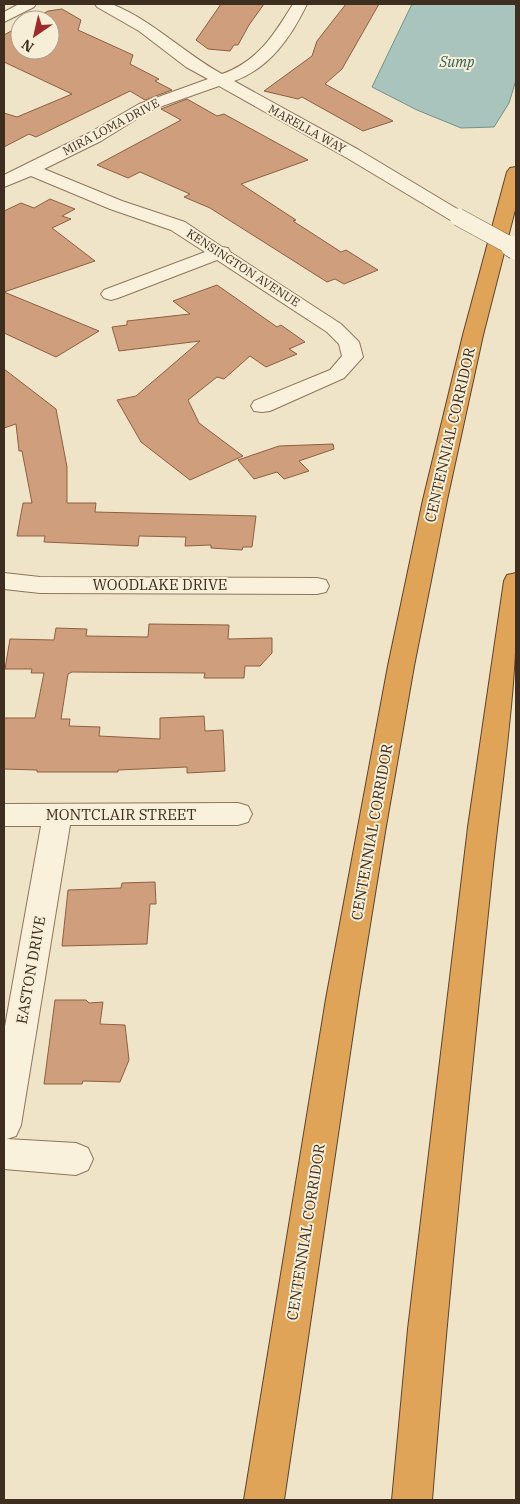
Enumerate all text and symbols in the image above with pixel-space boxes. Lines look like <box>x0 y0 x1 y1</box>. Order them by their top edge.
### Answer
north arrow <box>10 10 60 60</box>
text: N <box>18 35 37 56</box>
water label: Sump <box>439 53 474 71</box>
street label: MIRA LOMA DRIVE <box>60 95 162 158</box>
street label: MARELLA WAY <box>266 101 349 156</box>
street label: KENSINGTON AVENUE <box>184 225 303 310</box>
street label: CENTENNIAL CORRIDOR <box>420 346 479 524</box>
street label: WOODLAKE DRIVE <box>93 575 227 594</box>
street label: CENTENNIAL CORRIDOR <box>347 742 396 922</box>
street label: MONTCLAIR STREET <box>46 805 196 824</box>
street label: EASTON DRIVE <box>12 914 49 1025</box>
street label: CENTENNIAL CORRIDOR <box>282 1142 329 1322</box>

